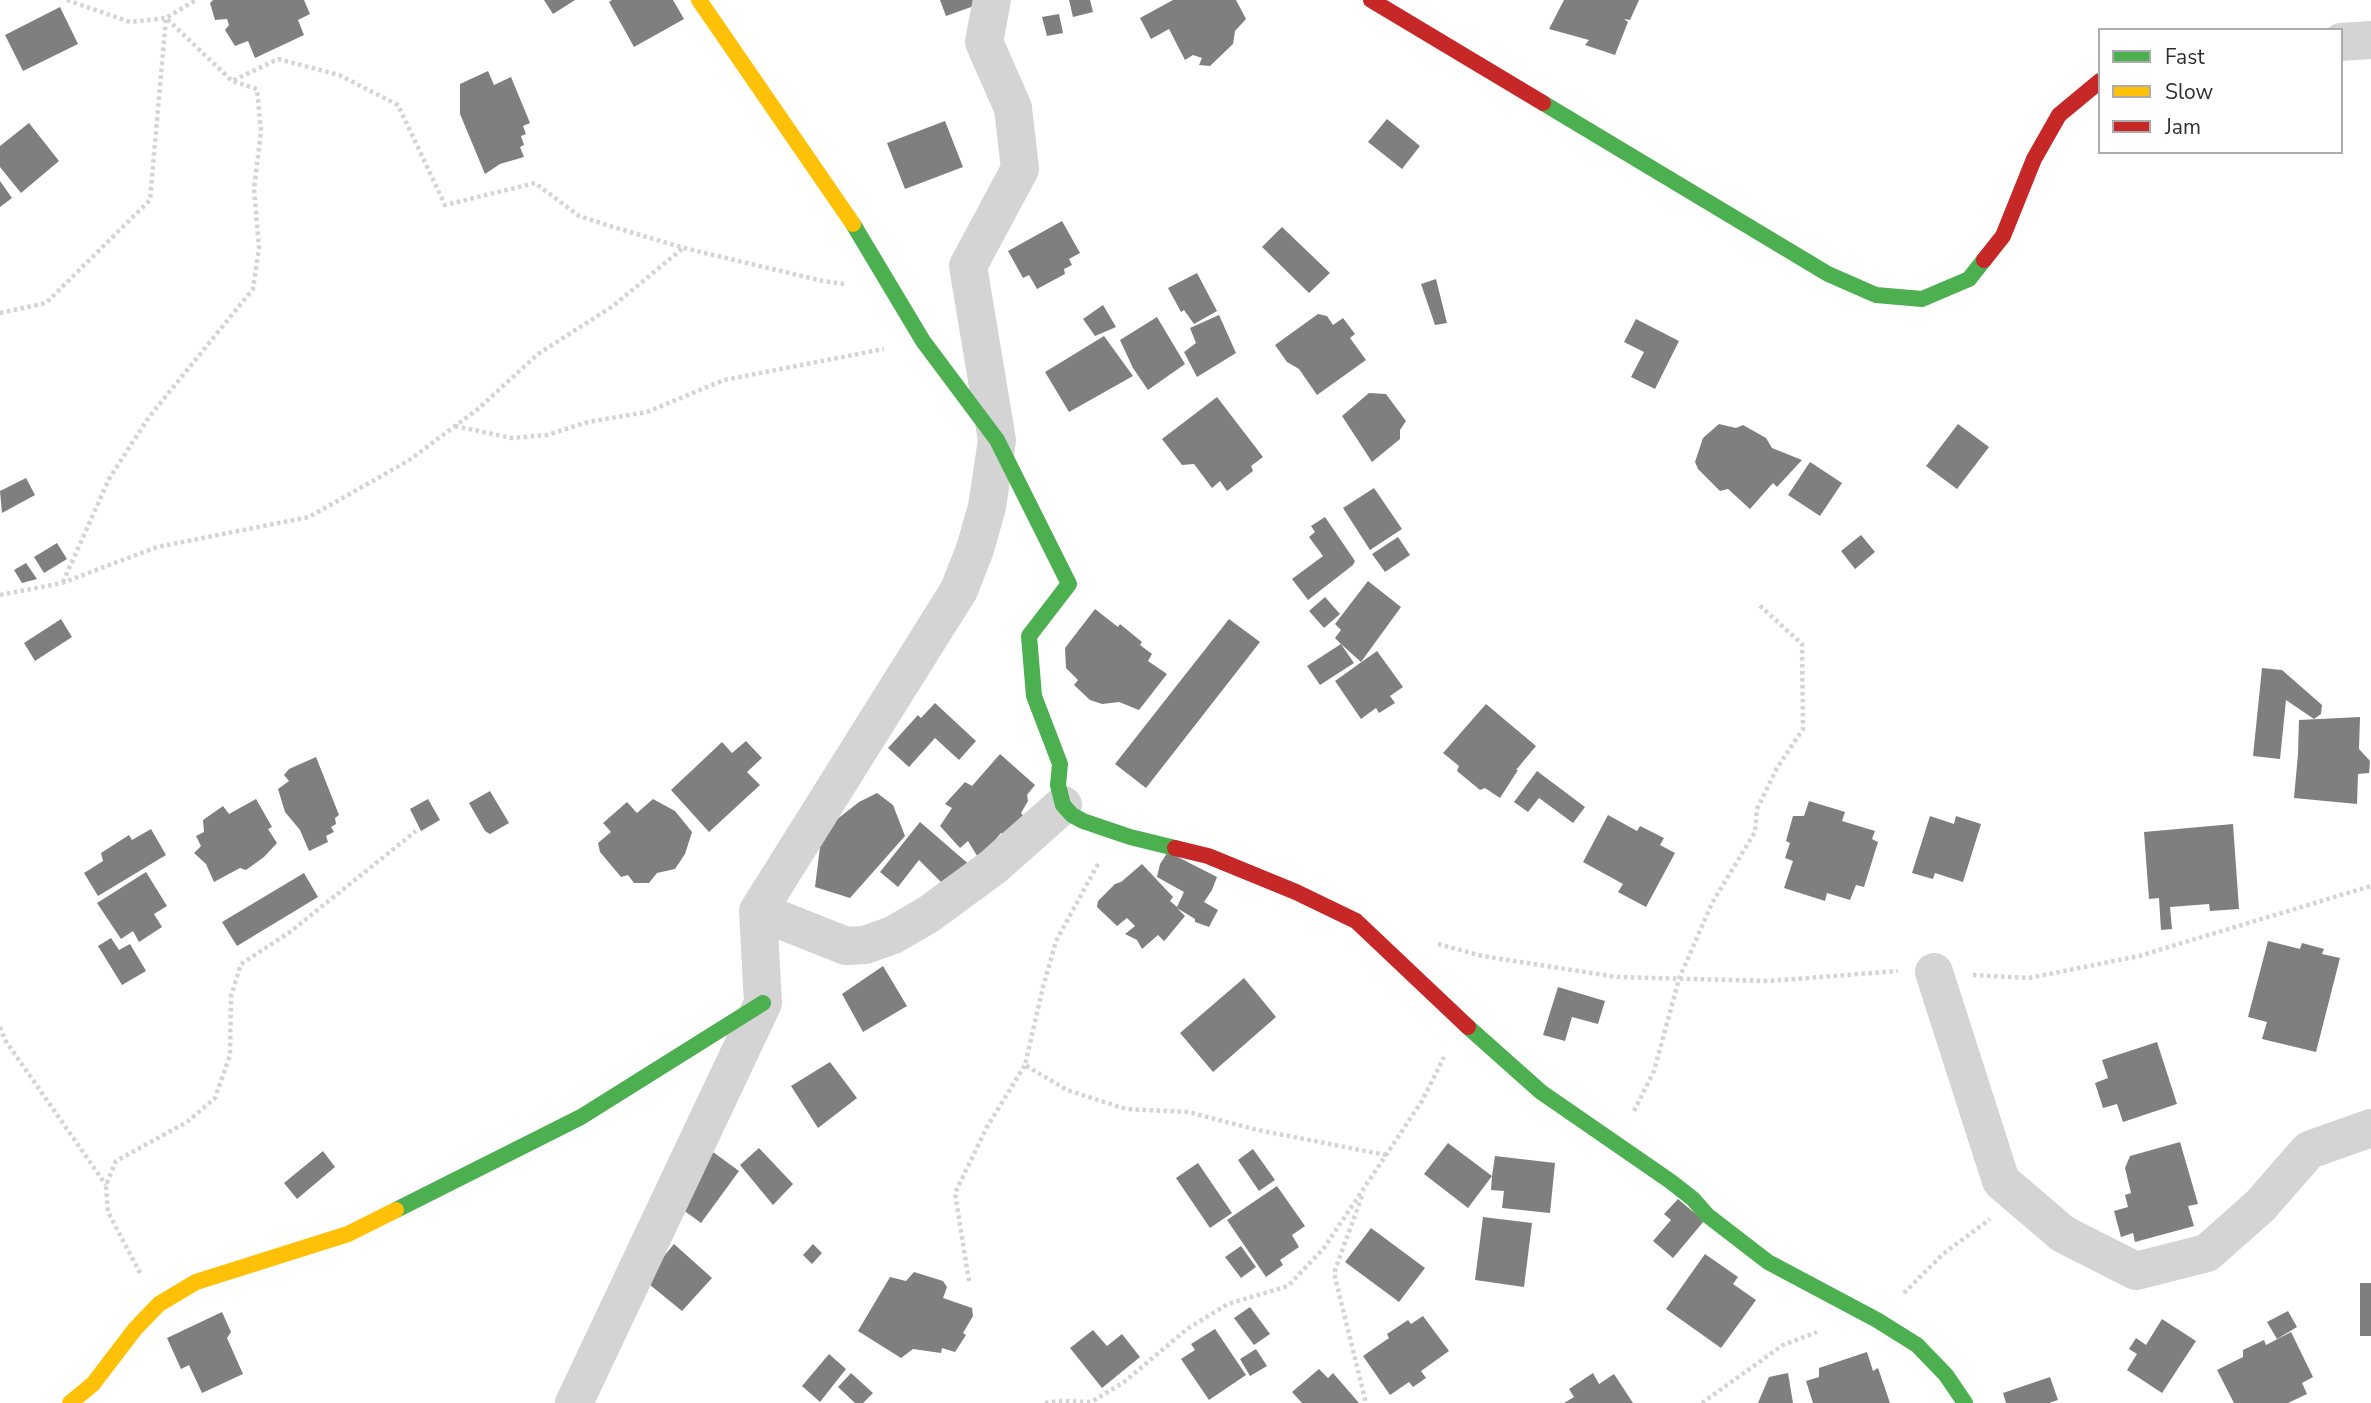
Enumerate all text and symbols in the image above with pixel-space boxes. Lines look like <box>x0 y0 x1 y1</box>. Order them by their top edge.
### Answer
legend <box>2098 28 2343 154</box>
text: Fast <box>2165 43 2205 71</box>
text: Slow <box>2165 78 2213 106</box>
text: Jam <box>2165 113 2201 141</box>

